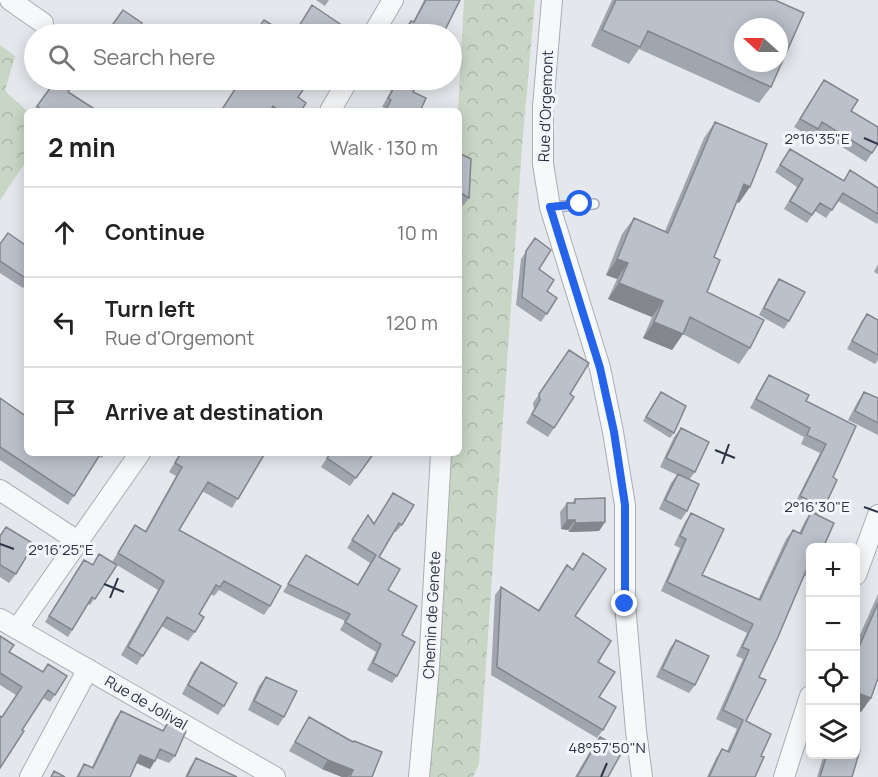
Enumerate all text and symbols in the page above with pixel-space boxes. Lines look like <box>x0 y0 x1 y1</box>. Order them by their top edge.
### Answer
north arrow <box>734 18 788 72</box>
search box <box>24 24 462 90</box>
icon: search <box>45 41 78 74</box>
text: Search here <box>93 42 215 72</box>
street label: Rue d'Orgemont <box>533 50 558 162</box>
text: 2°16'35"E <box>784 128 850 149</box>
text: 2 min <box>48 129 116 165</box>
text: Walk · 130 m <box>330 134 438 161</box>
route start <box>566 190 592 216</box>
icon: ahead <box>48 216 81 249</box>
text: Continue <box>105 217 205 247</box>
text: 10 m <box>397 219 438 246</box>
text: Turn left <box>105 294 195 324</box>
icon: left <box>48 306 81 339</box>
text: 120 m <box>386 309 438 336</box>
text: Rue d'Orgemont <box>105 324 254 351</box>
icon: arrive <box>48 396 81 429</box>
text: Arrive at destination <box>105 397 323 427</box>
text: 2°16'30"E <box>784 496 850 517</box>
text: 2°16'25"E <box>28 539 94 560</box>
map controls <box>806 543 860 759</box>
button: + <box>806 543 860 597</box>
street label: Chemin de Genete <box>418 550 445 680</box>
route end <box>611 590 637 616</box>
button: − <box>806 597 860 651</box>
button: locate <box>806 651 860 705</box>
street label: Rue de Jolival <box>101 670 192 735</box>
button: layers <box>806 705 860 759</box>
text: 48°57'50"N <box>568 737 646 758</box>

